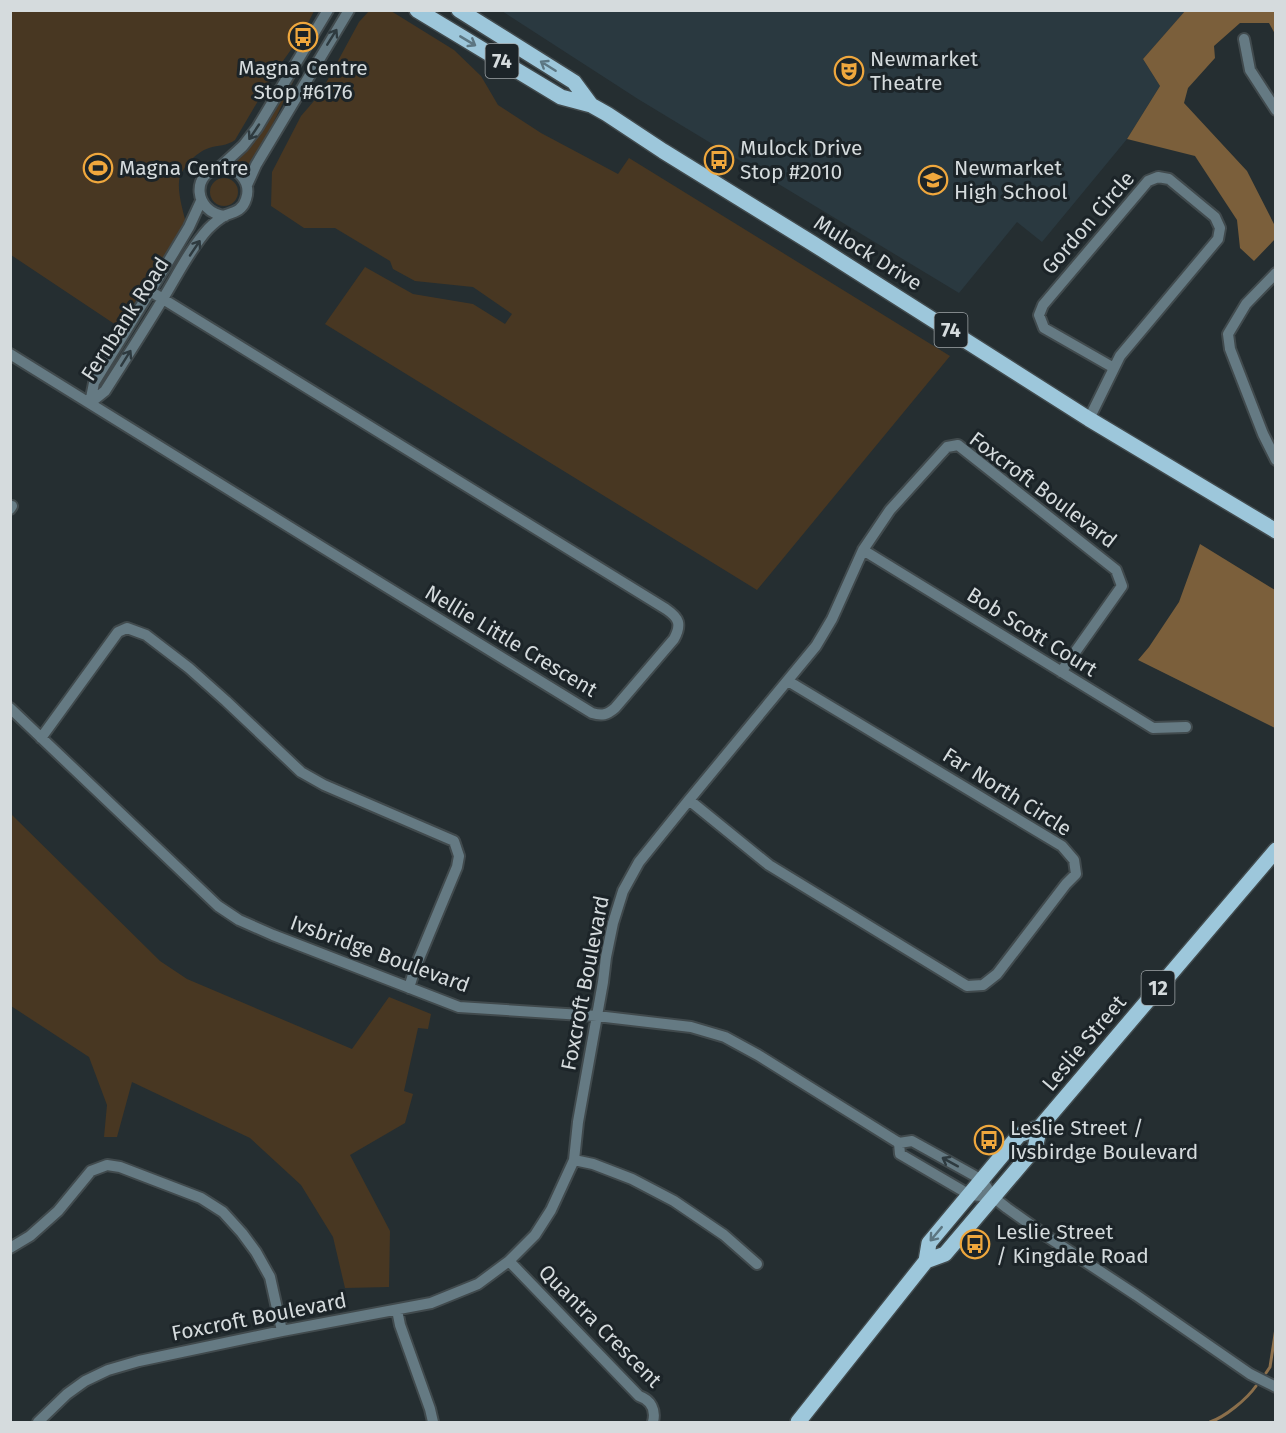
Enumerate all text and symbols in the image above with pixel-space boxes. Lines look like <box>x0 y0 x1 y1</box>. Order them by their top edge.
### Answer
bus stop icon: Magna Centre Stop #6176 <box>287 21 319 53</box>
one-way arrow <box>326 29 338 46</box>
one-way arrow <box>459 35 476 47</box>
road number: 74 <box>486 44 518 78</box>
place label: Newmarket Theatre <box>870 46 978 96</box>
place label: Magna Centre Stop #6176 <box>238 55 368 105</box>
theatre icon: Newmarket Theatre <box>833 55 865 87</box>
one-way arrow <box>540 60 557 72</box>
one-way arrow <box>248 123 260 140</box>
place label: Mulock Drive Stop #2010 <box>740 135 862 185</box>
bus stop icon: Mulock Drive Stop #2010 <box>703 144 735 176</box>
sports icon: Magna Centre <box>82 152 114 184</box>
place label: Magna Centre <box>119 155 248 181</box>
place label: Newmarket High School <box>954 155 1067 205</box>
school or university icon: Newmarket High School <box>917 164 949 196</box>
street label: Gordon Circle <box>1036 166 1140 280</box>
street label: Mulock Drive <box>809 210 927 296</box>
one-way arrow <box>188 240 201 257</box>
street label: Fernbank Road <box>75 252 175 386</box>
road number: 74 <box>934 313 968 347</box>
one-way arrow <box>120 350 132 367</box>
street label: Foxcroft Boulevard <box>964 426 1122 554</box>
street label: Nellie Little Crescent <box>420 579 602 703</box>
street label: Bob Scott Court <box>962 582 1102 683</box>
street label: Far North Circle <box>938 742 1076 842</box>
street label: Foxcroft Boulevard <box>555 893 615 1073</box>
street label: Ivsbridge Boulevard <box>287 909 473 999</box>
road number: 12 <box>1142 971 1174 1005</box>
street label: Leslie Street <box>1036 989 1132 1096</box>
place label: Leslie Street / Ivsbirdge Boulevard <box>1010 1115 1198 1165</box>
bus stop icon: Leslie Street / Ivsbirdge Boulevard <box>973 1124 1005 1156</box>
one-way arrow <box>942 1156 959 1168</box>
place label: Leslie Street / Kingdale Road <box>996 1219 1149 1269</box>
one-way arrow <box>930 1226 943 1242</box>
bus stop icon: Leslie Street / Kingdale Road <box>959 1228 991 1260</box>
street label: Quantra Crescent <box>533 1259 667 1393</box>
street label: Foxcroft Boulevard <box>169 1287 349 1347</box>

